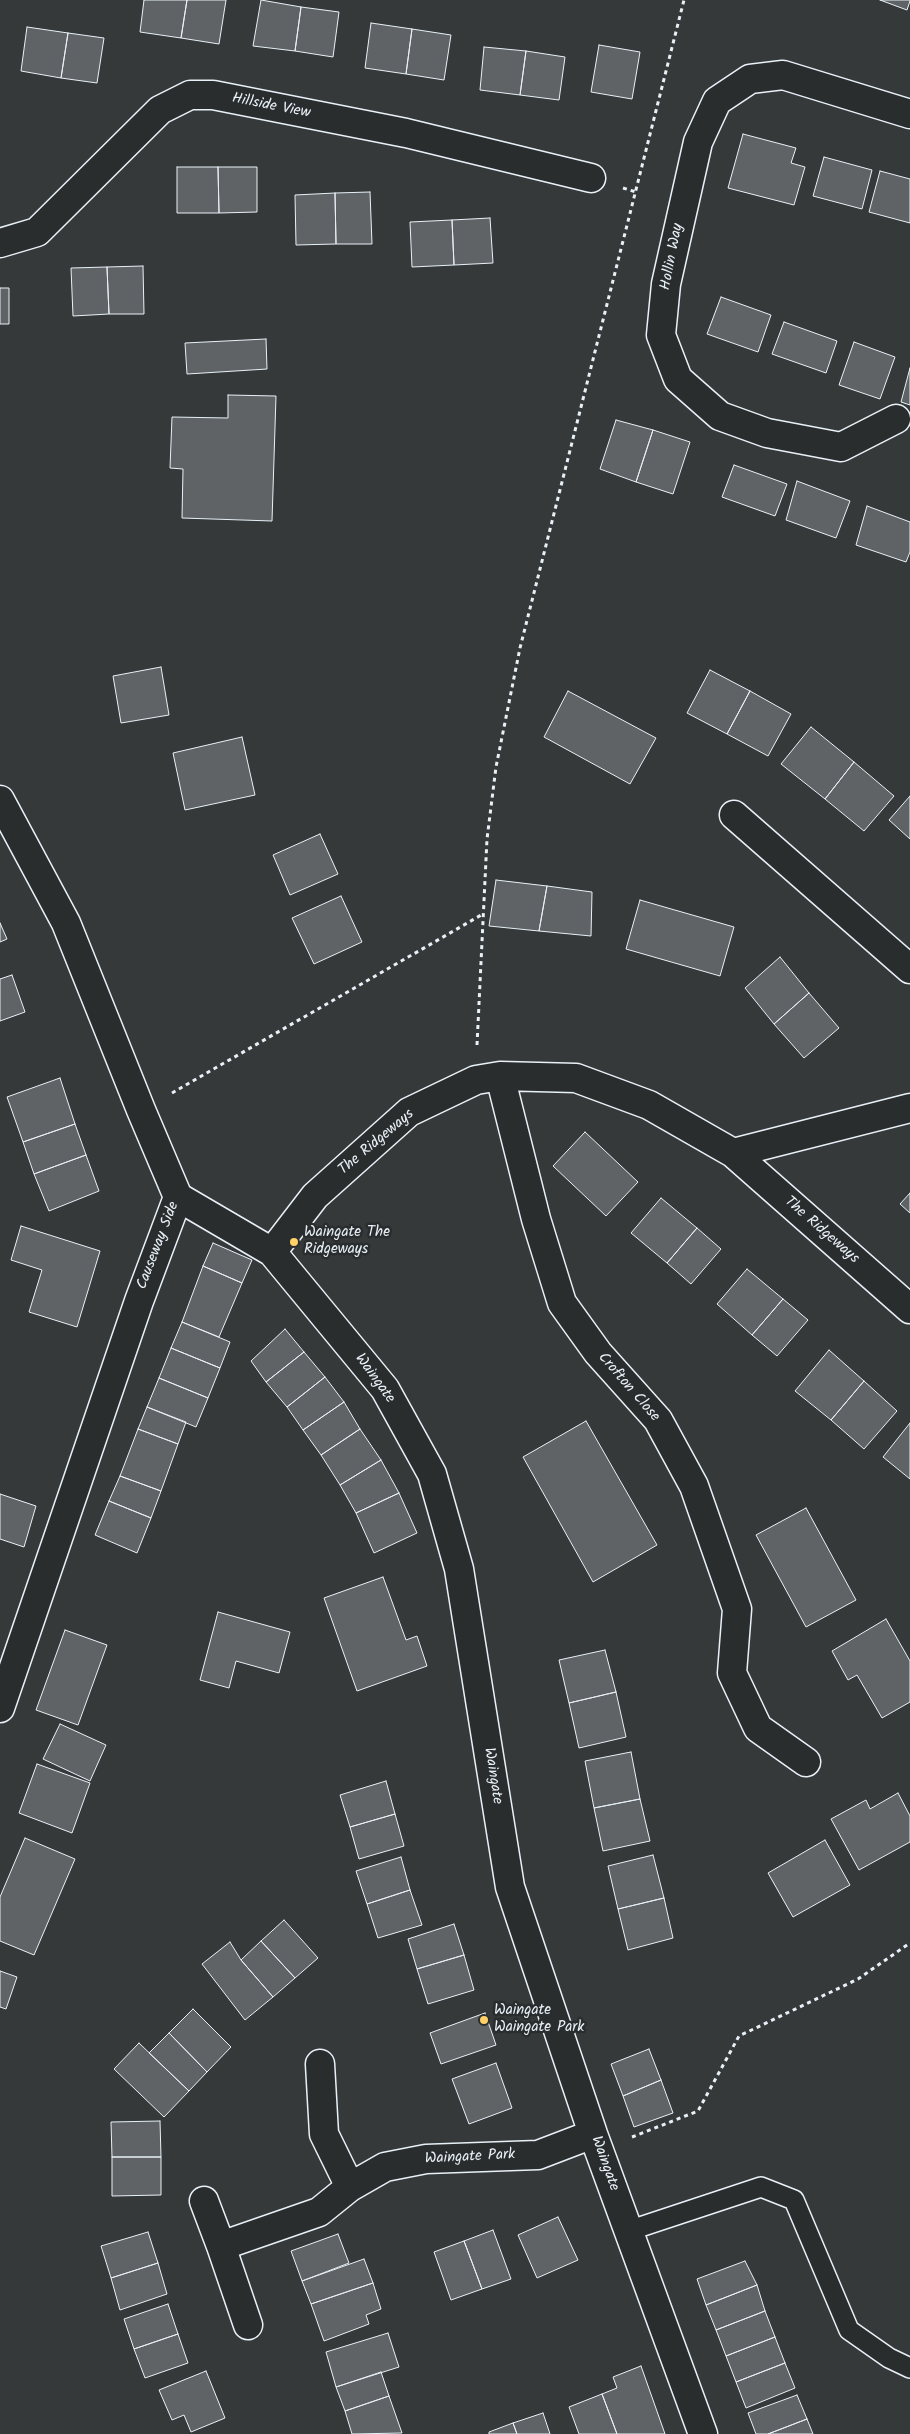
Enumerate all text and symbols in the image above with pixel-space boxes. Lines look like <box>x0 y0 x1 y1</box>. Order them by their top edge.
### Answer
street label: Hillside View <box>230 91 312 123</box>
street label: Hollin Way <box>658 222 688 292</box>
street label: The Ridgeways <box>336 1106 418 1180</box>
street label: The Ridgeways <box>780 1194 862 1268</box>
street label: Causeway Side <box>134 1200 184 1292</box>
place label: Waingate The Ridgeways <box>304 1224 390 1259</box>
marker: Waingate The Ridgeways <box>288 1236 300 1248</box>
street label: Crofton Close <box>593 1350 663 1426</box>
street label: Waingate <box>350 1351 398 1407</box>
street label: Waingate <box>479 1746 505 1806</box>
place label: Waingate Waingate Park <box>494 2002 584 2037</box>
marker: Waingate Waingate Park <box>478 2014 490 2026</box>
street label: Waingate <box>586 2134 622 2194</box>
street label: Waingate Park <box>424 2147 516 2169</box>

